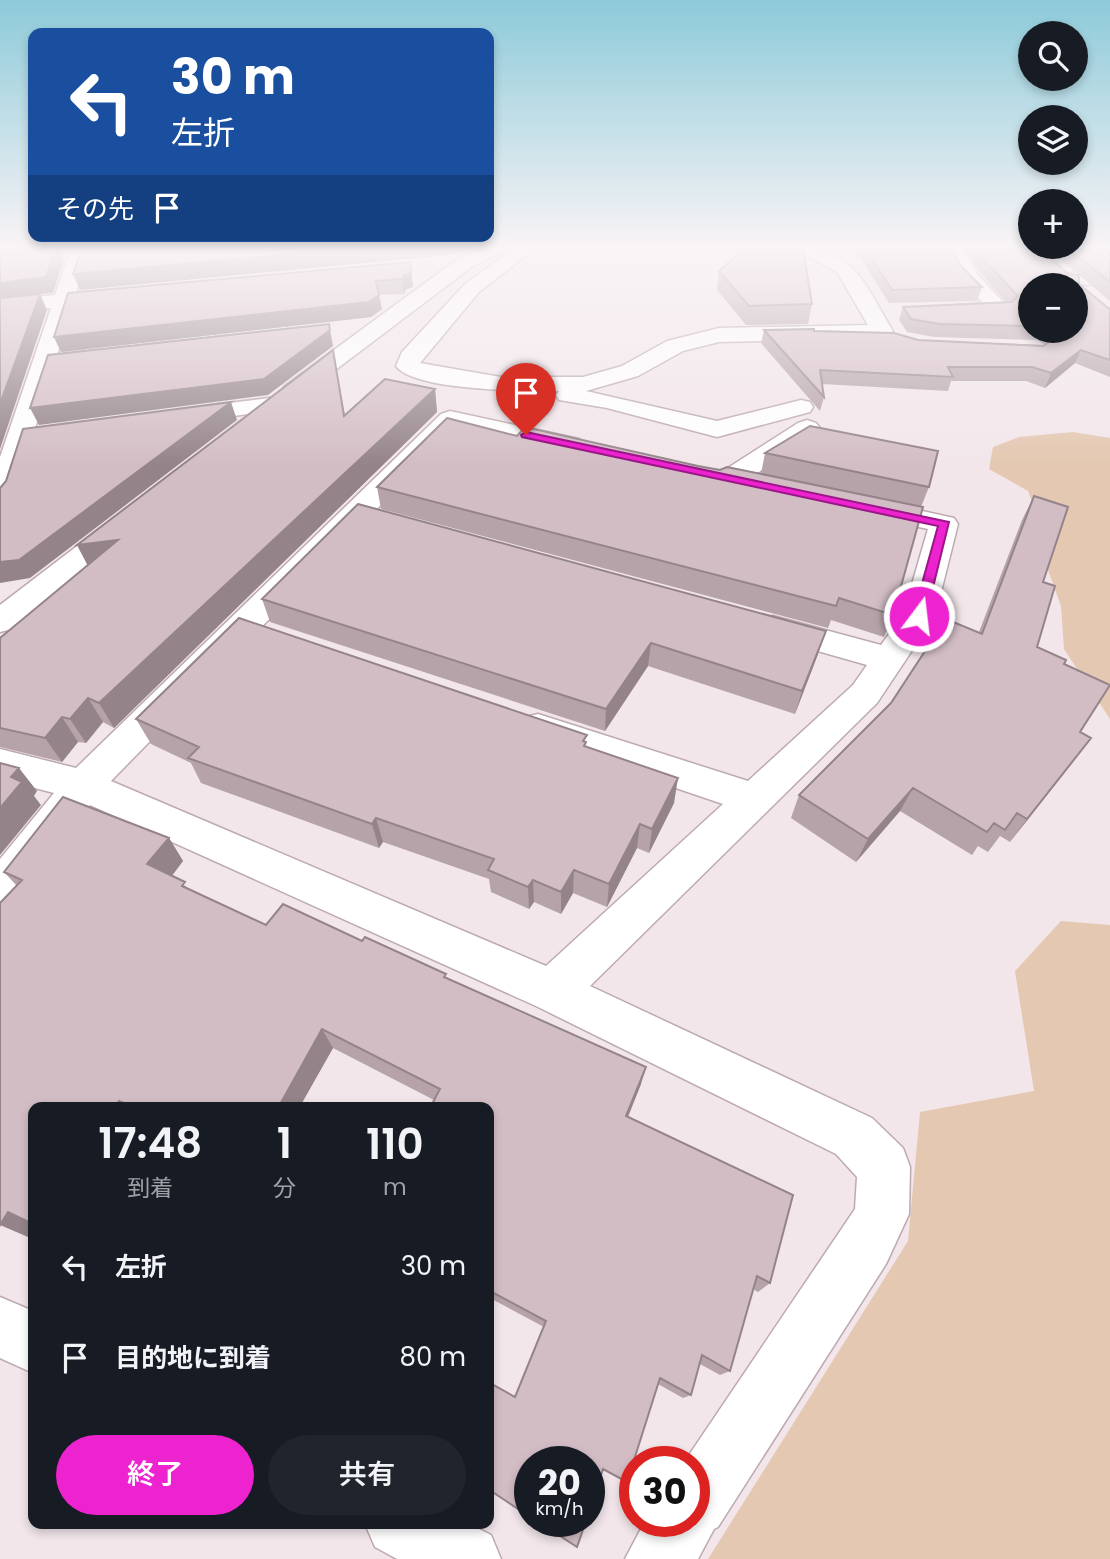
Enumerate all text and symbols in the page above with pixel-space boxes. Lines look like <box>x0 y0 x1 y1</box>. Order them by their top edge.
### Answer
map controls <box>1018 21 1088 343</box>
button: search <box>1018 21 1088 91</box>
text: 30 m <box>171 43 295 111</box>
icon: left <box>56 56 147 147</box>
button: layers <box>1018 105 1088 175</box>
text: 左折 <box>171 110 235 155</box>
icon: arrive <box>148 189 186 227</box>
button: + <box>1018 189 1088 259</box>
text: その先 <box>56 191 134 227</box>
button: − <box>1018 273 1088 343</box>
pin <box>496 363 556 435</box>
icon: arrive <box>507 374 545 412</box>
position arrow <box>882 579 956 653</box>
text: 17:48 <box>98 1114 202 1173</box>
text: 1 <box>277 1114 292 1173</box>
text: 110 <box>366 1115 424 1174</box>
text: m <box>383 1171 407 1203</box>
text: 到着 <box>127 1172 173 1204</box>
text: 分 <box>273 1172 296 1204</box>
icon: left <box>56 1248 94 1286</box>
text: 30 m <box>401 1248 466 1284</box>
text: 左折 <box>115 1249 167 1285</box>
icon: arrive <box>56 1339 94 1377</box>
text: 80 m <box>400 1339 466 1375</box>
text: 目的地に到着 <box>115 1340 271 1376</box>
button: 終了 <box>56 1435 254 1515</box>
button: 共有 <box>268 1435 466 1515</box>
speed limit sign: 30 <box>619 1446 710 1537</box>
text: 20 <box>538 1458 581 1507</box>
text: km/h <box>536 1496 583 1521</box>

